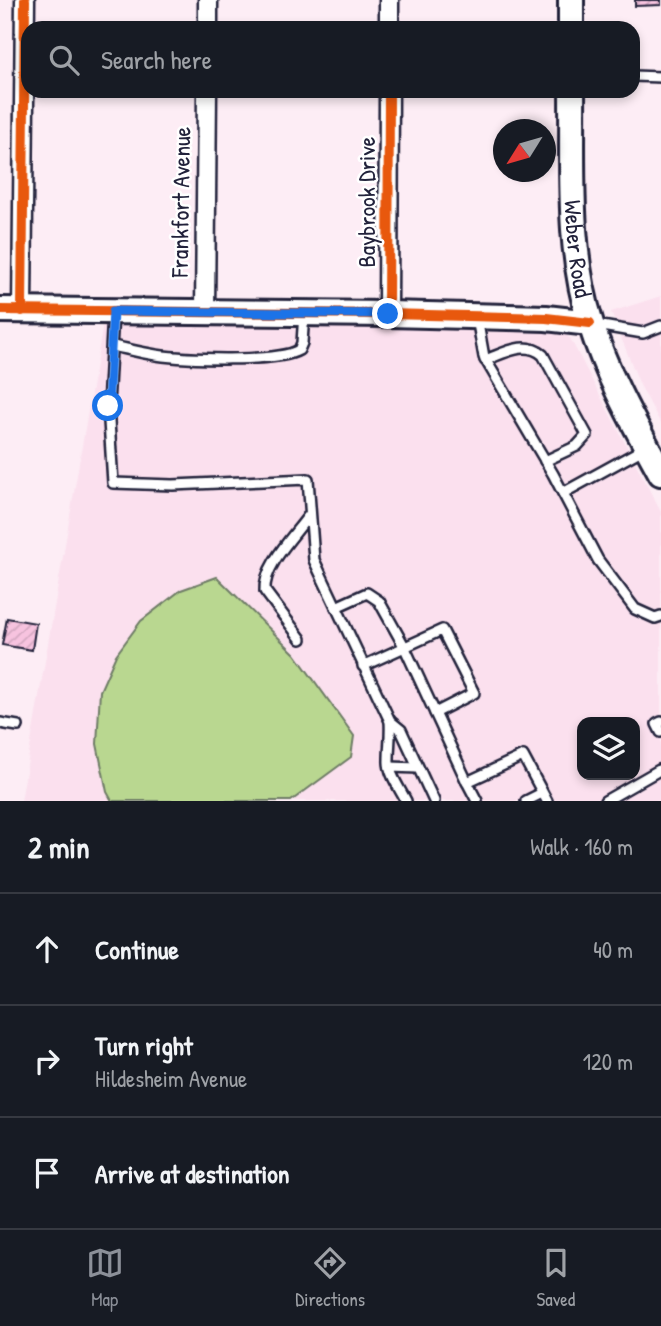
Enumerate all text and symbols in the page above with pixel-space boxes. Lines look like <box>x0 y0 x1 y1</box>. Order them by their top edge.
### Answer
search box <box>21 21 640 98</box>
icon: search <box>45 41 83 79</box>
text: Search here <box>101 42 212 77</box>
north arrow <box>493 119 556 182</box>
street label: Frankfort Avenue <box>163 126 197 279</box>
street label: Baybrook Drive <box>350 136 382 267</box>
street label: Weber Road <box>558 199 600 300</box>
route end <box>372 298 403 329</box>
route start <box>92 390 123 421</box>
map controls <box>577 717 640 780</box>
button: layers <box>577 717 640 780</box>
text: 2 min <box>28 827 90 867</box>
text: Walk · 160 m <box>530 831 633 862</box>
icon: ahead <box>28 930 66 968</box>
text: Continue <box>95 932 179 967</box>
text: 40 m <box>593 934 633 965</box>
text: Turn right <box>95 1028 193 1063</box>
icon: right <box>28 1042 66 1080</box>
text: 120 m <box>583 1046 633 1077</box>
text: Hildesheim Avenue <box>95 1063 247 1094</box>
icon: arrive <box>28 1154 66 1192</box>
text: Arrive at destination <box>95 1156 290 1191</box>
tab: Map <box>86 1244 124 1312</box>
tab: Directions <box>295 1244 365 1312</box>
tab: Saved <box>537 1244 575 1312</box>

